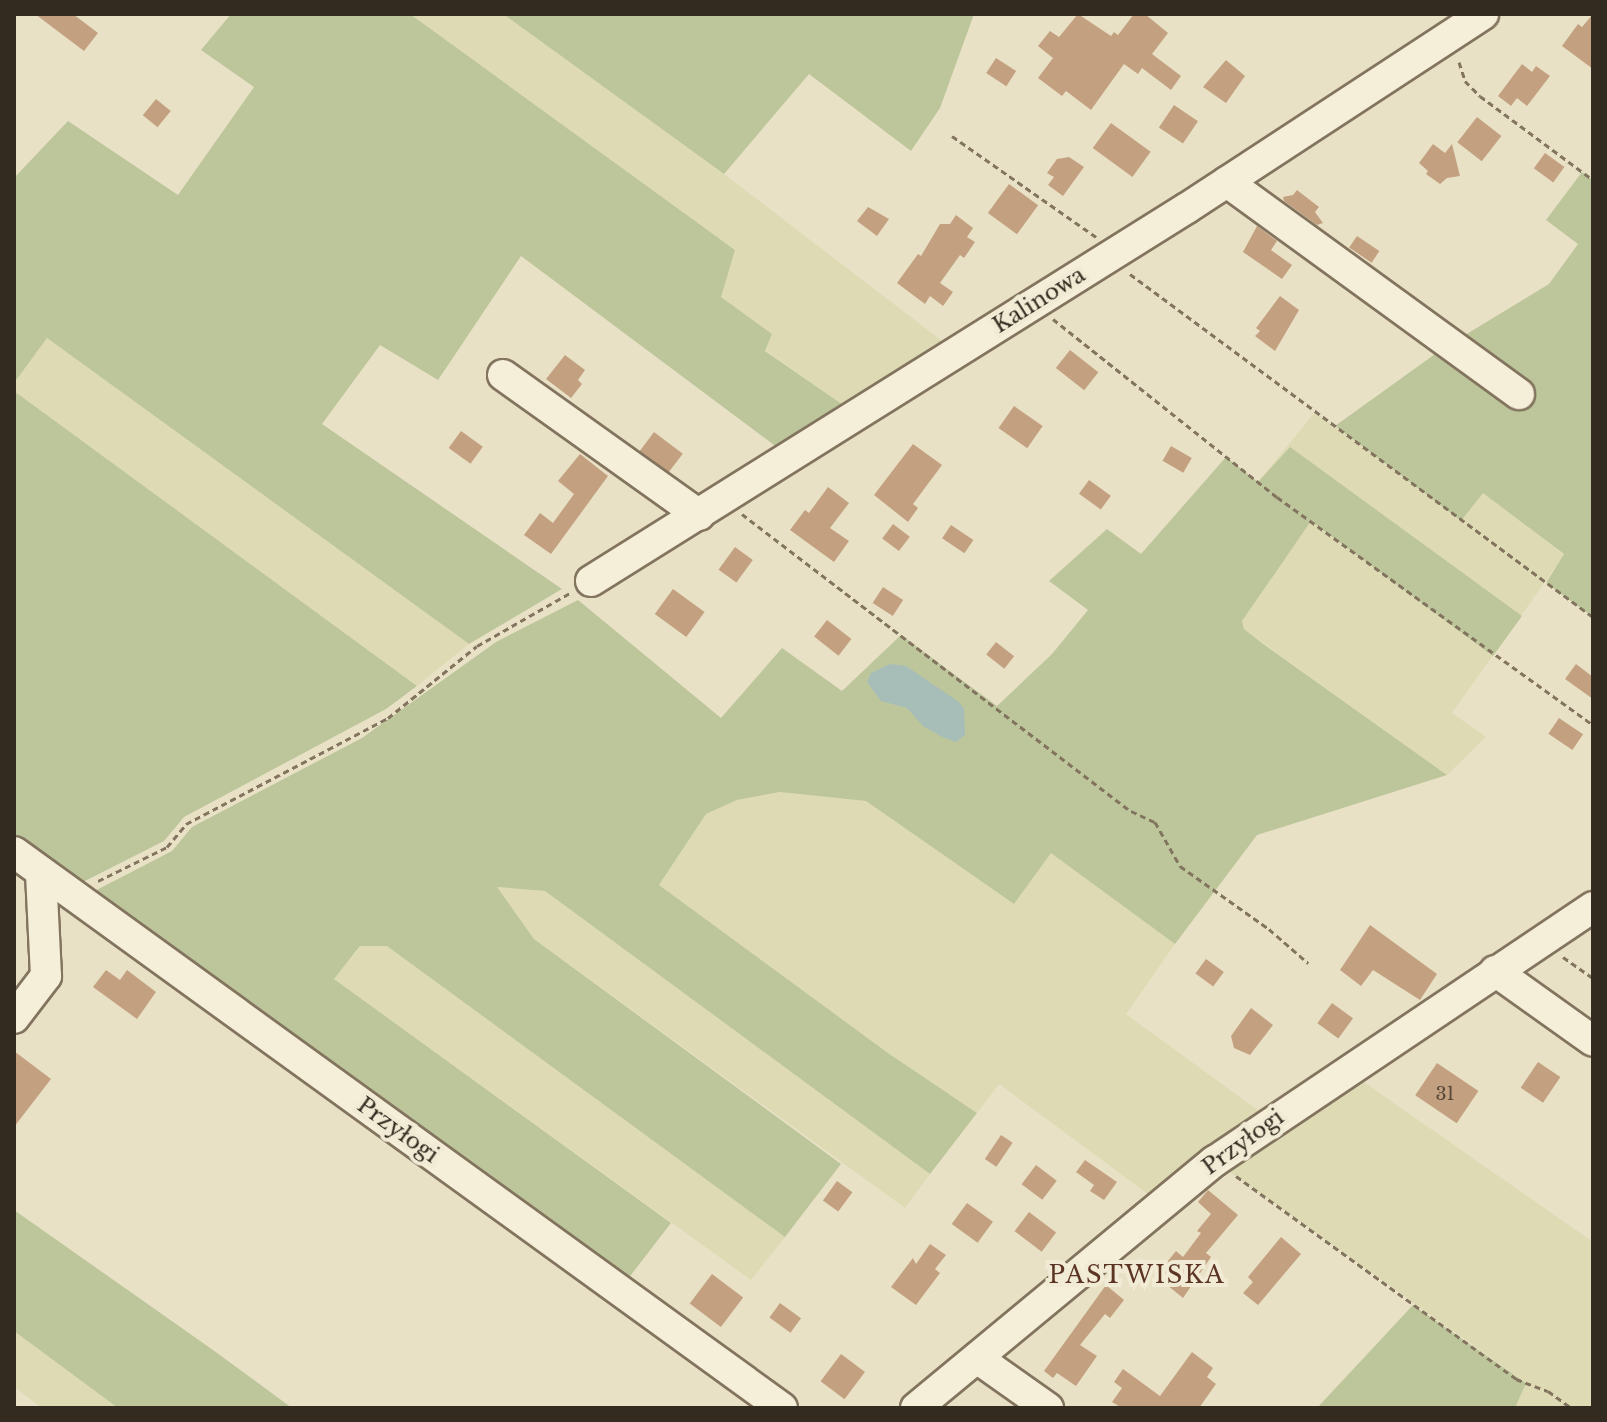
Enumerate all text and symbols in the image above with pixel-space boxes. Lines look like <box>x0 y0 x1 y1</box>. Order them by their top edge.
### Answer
street label: Kalinowa <box>988 261 1090 339</box>
house number: 31 <box>1435 1083 1455 1105</box>
street label: Przyłogi <box>352 1092 444 1168</box>
street label: Przyłogi <box>1197 1104 1289 1180</box>
district label: PASTWISKA <box>1048 1261 1226 1289</box>

